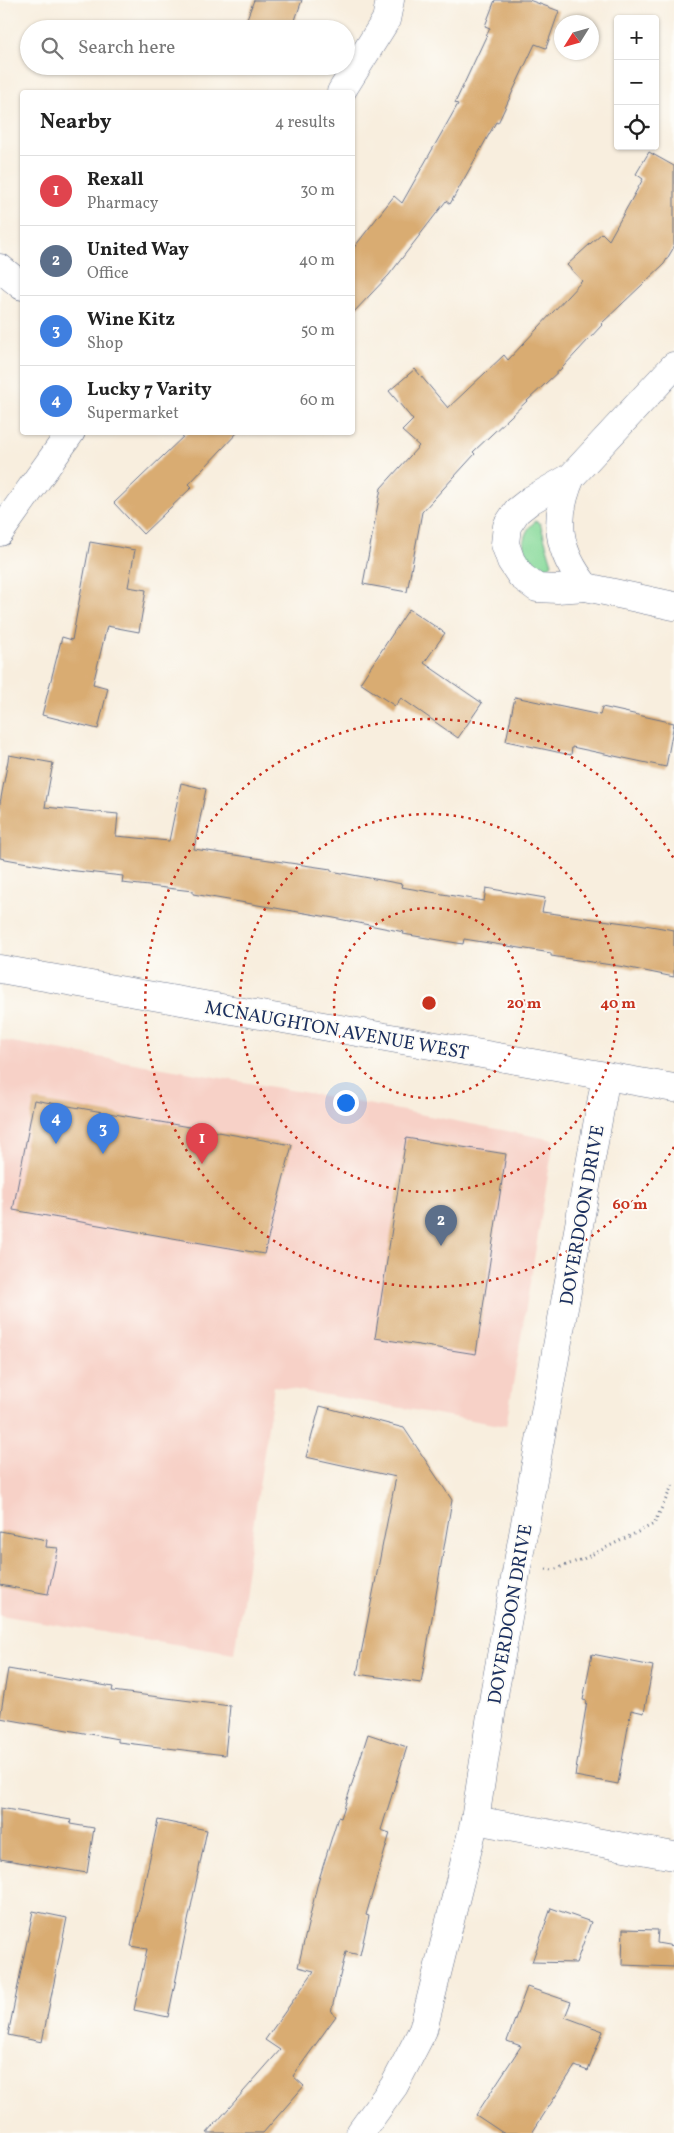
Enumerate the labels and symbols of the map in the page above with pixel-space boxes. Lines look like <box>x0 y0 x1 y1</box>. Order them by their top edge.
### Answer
north arrow <box>554 15 599 60</box>
centre of rings <box>420 994 438 1012</box>
text: 20 m <box>507 994 542 1015</box>
text: 40 m <box>600 994 636 1015</box>
street label: MCNAUGHTON AVENUE WEST <box>203 995 471 1067</box>
your location <box>333 1090 359 1116</box>
pin: 4 <box>40 1103 72 1144</box>
pin: 3 <box>87 1113 119 1154</box>
pin: 1 <box>186 1123 218 1164</box>
street label: DOVERDOON DRIVE <box>554 1123 612 1307</box>
text: 60 m <box>613 1195 648 1216</box>
pin: 2 <box>425 1205 457 1246</box>
street label: DOVERDOON DRIVE <box>482 1522 540 1706</box>

